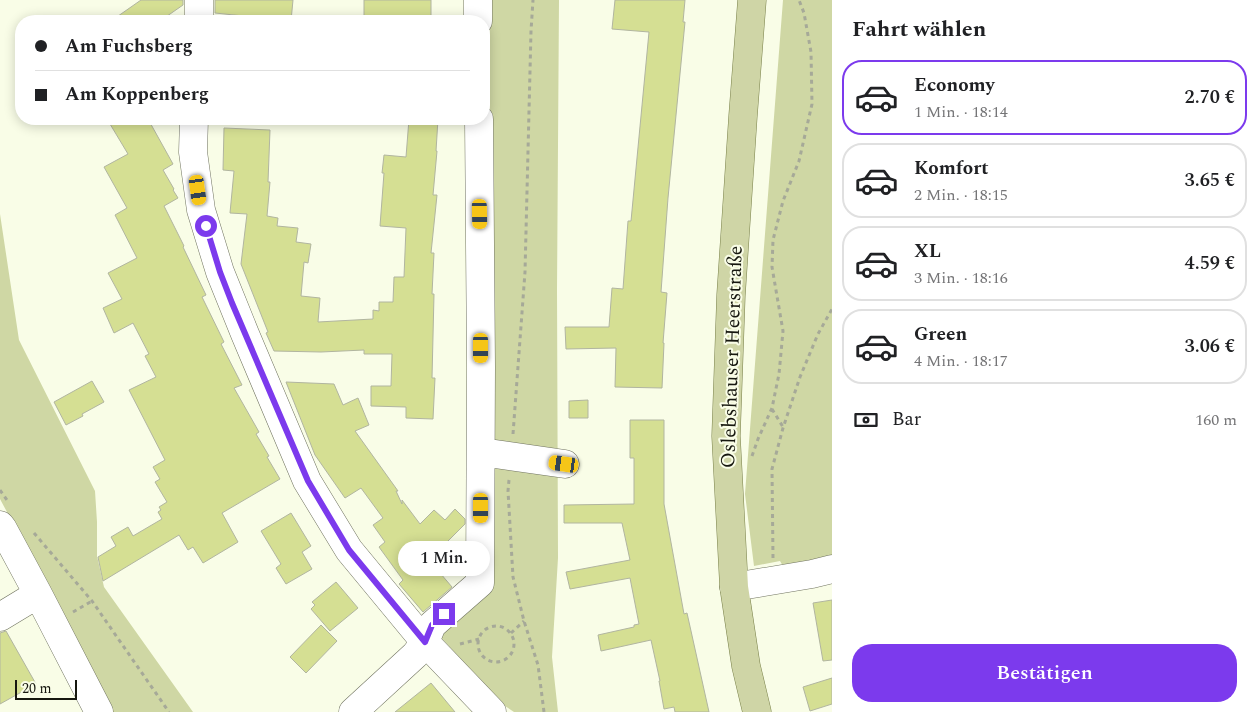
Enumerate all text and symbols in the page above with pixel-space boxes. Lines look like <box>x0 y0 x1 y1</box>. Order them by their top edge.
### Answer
text: Fahrt wählen <box>852 13 986 46</box>
text: Am Fuchsberg <box>65 32 193 61</box>
text: Economy <box>914 71 995 100</box>
icon: car <box>854 75 899 120</box>
text: Am Koppenberg <box>65 80 209 109</box>
text: 2.70 € <box>1185 83 1235 112</box>
text: 1 Min. · 18:14 <box>914 100 1008 124</box>
text: Komfort <box>914 154 989 183</box>
icon: car <box>854 158 899 203</box>
text: 3.65 € <box>1185 166 1235 195</box>
car <box>188 174 207 206</box>
text: 2 Min. · 18:15 <box>914 183 1008 207</box>
car <box>472 199 487 229</box>
route start <box>195 215 217 237</box>
text: XL <box>914 237 941 266</box>
icon: car <box>854 241 899 286</box>
street label: Oslebshauser Heerstraße <box>713 245 751 469</box>
text: 4.59 € <box>1185 249 1235 278</box>
text: 3 Min. · 18:16 <box>914 266 1008 290</box>
text: Green <box>914 320 967 349</box>
icon: car <box>854 324 899 369</box>
text: 3.06 € <box>1185 332 1235 361</box>
car <box>473 333 488 363</box>
text: 4 Min. · 18:17 <box>914 349 1008 373</box>
text: Bar <box>892 405 921 434</box>
icon: cash <box>852 406 880 434</box>
text: 160 m <box>1195 408 1237 432</box>
car <box>548 454 579 474</box>
car <box>473 493 488 523</box>
callout: 1 Min. <box>398 542 490 576</box>
text: 1 Min. <box>420 546 468 570</box>
route end <box>433 603 455 625</box>
button: Bestätigen <box>852 644 1237 702</box>
scale bar <box>15 677 78 700</box>
text: 20 m <box>22 678 52 699</box>

